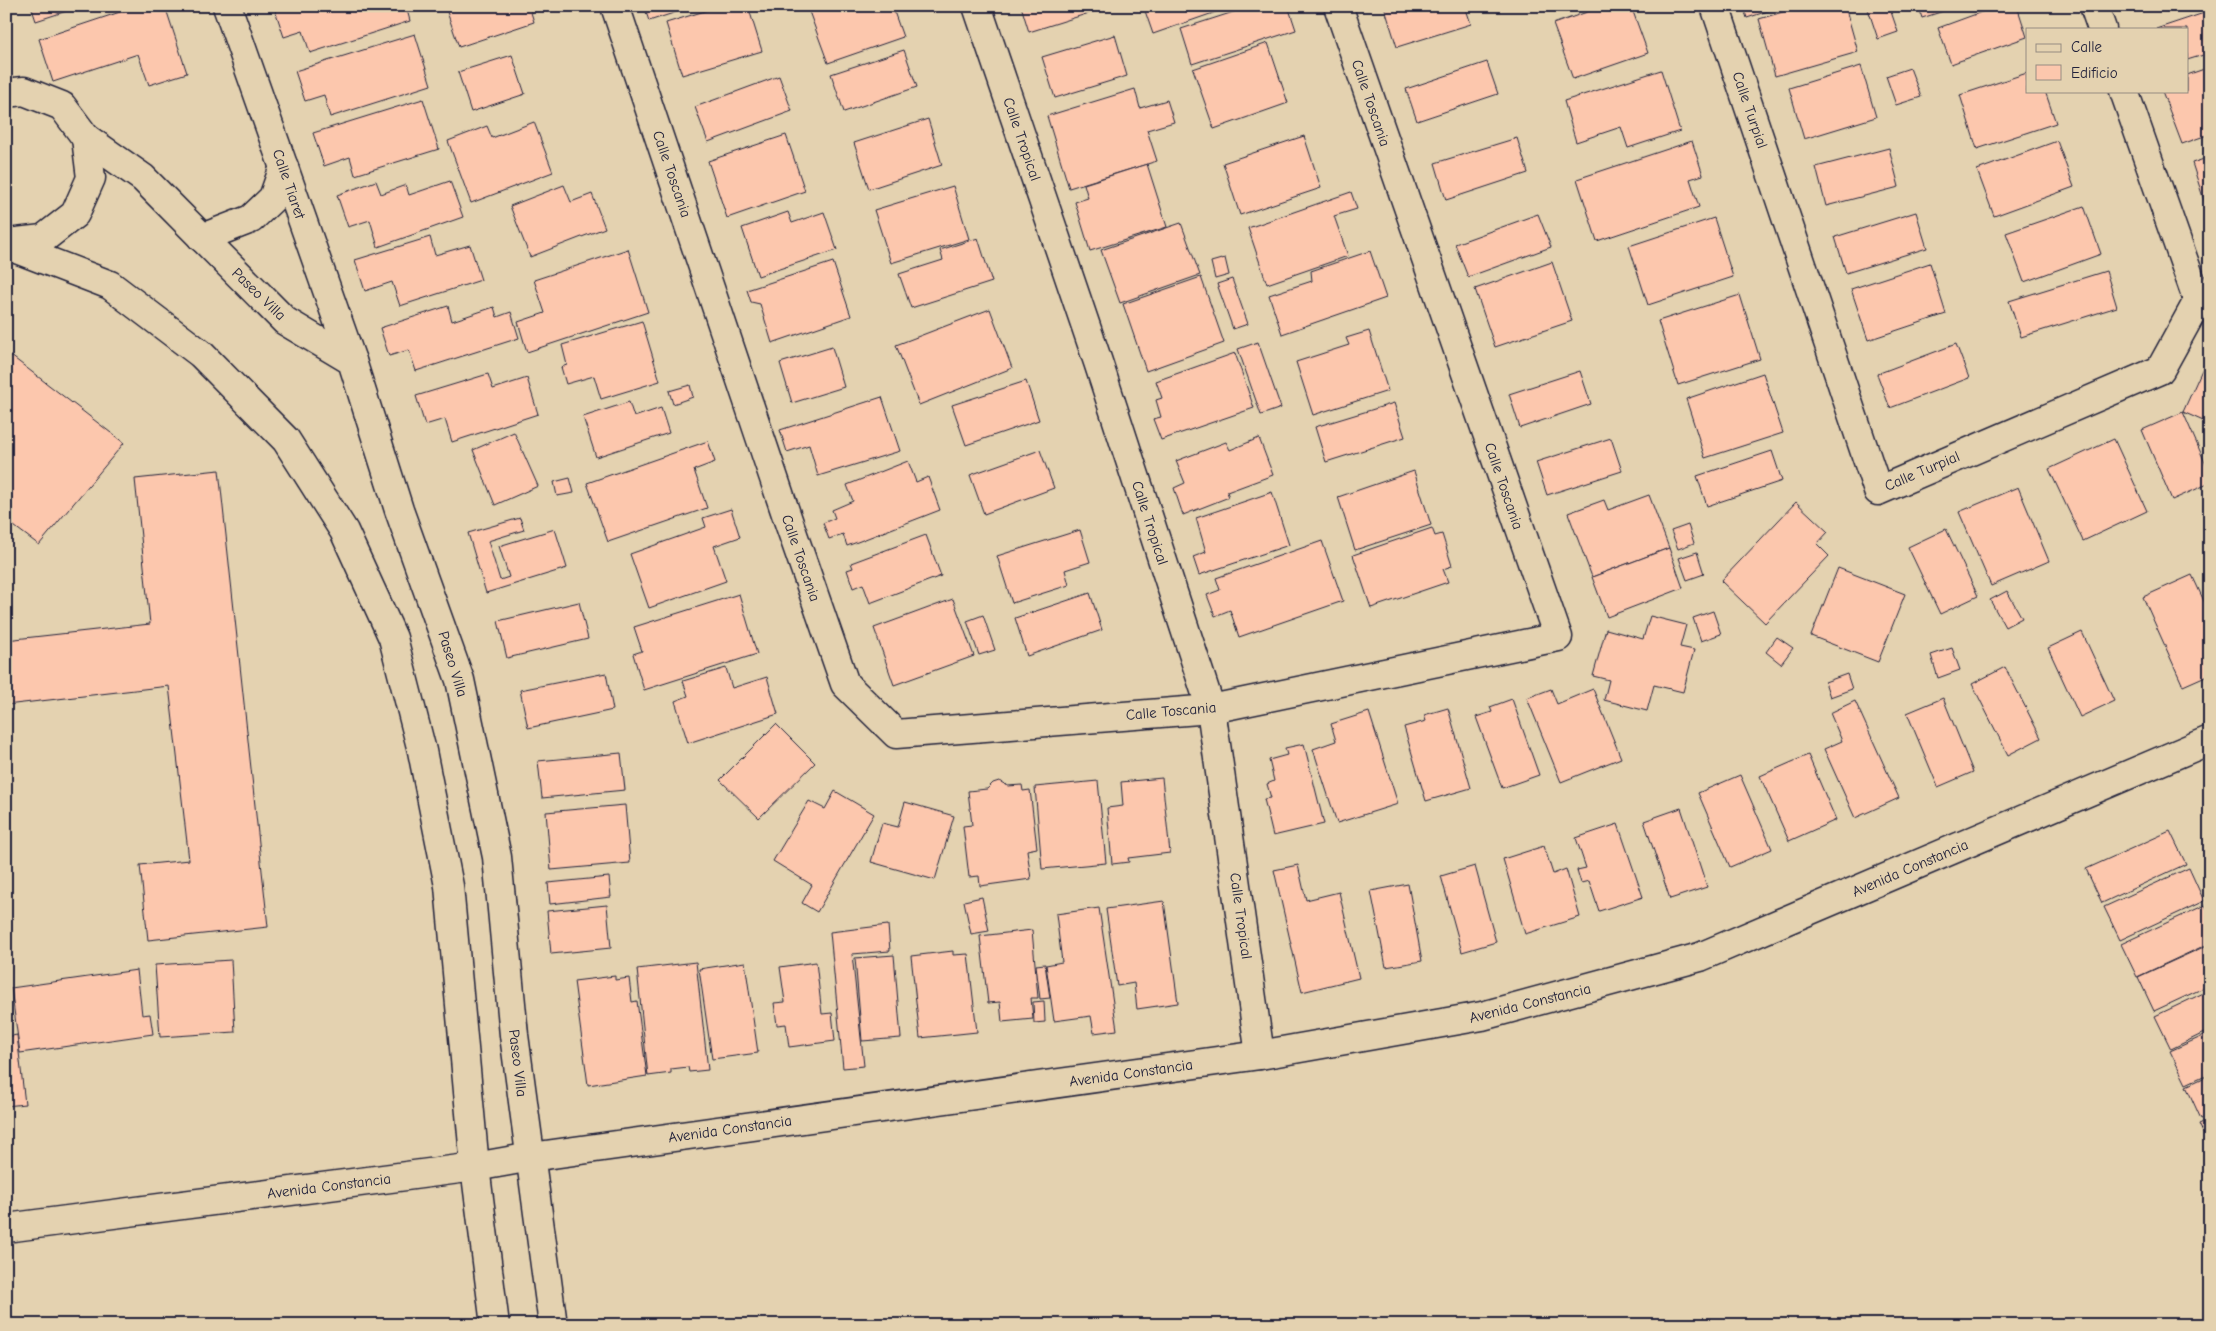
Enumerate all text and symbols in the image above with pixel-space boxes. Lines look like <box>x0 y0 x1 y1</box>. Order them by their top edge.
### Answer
legend <box>2026 28 2188 92</box>
text: Calle <box>2071 38 2103 56</box>
street label: Calle Toscania <box>1348 57 1394 149</box>
text: Edificio <box>2071 64 2118 82</box>
street label: Calle Turpial <box>1728 69 1772 151</box>
street label: Calle Tropical <box>999 95 1045 183</box>
street label: Calle Toscania <box>649 128 695 220</box>
street label: Calle Tiaret <box>269 147 310 222</box>
street label: Paseo Villa <box>228 264 290 324</box>
street label: Calle Toscania <box>1481 440 1527 532</box>
street label: Calle Turpial <box>1882 447 1962 495</box>
street label: Calle Tropical <box>1128 479 1172 567</box>
street label: Calle Toscania <box>778 512 824 604</box>
street label: Paseo Villa <box>434 629 472 699</box>
street label: Calle Toscania <box>1125 698 1217 724</box>
street label: Avenida Constancia <box>1849 835 1971 901</box>
street label: Calle Tropical <box>1226 872 1256 960</box>
street label: Avenida Constancia <box>1467 979 1593 1027</box>
street label: Paseo Villa <box>505 1028 531 1098</box>
street label: Avenida Constancia <box>1068 1055 1194 1091</box>
street label: Avenida Constancia <box>667 1111 793 1147</box>
street label: Avenida Constancia <box>266 1169 392 1203</box>

